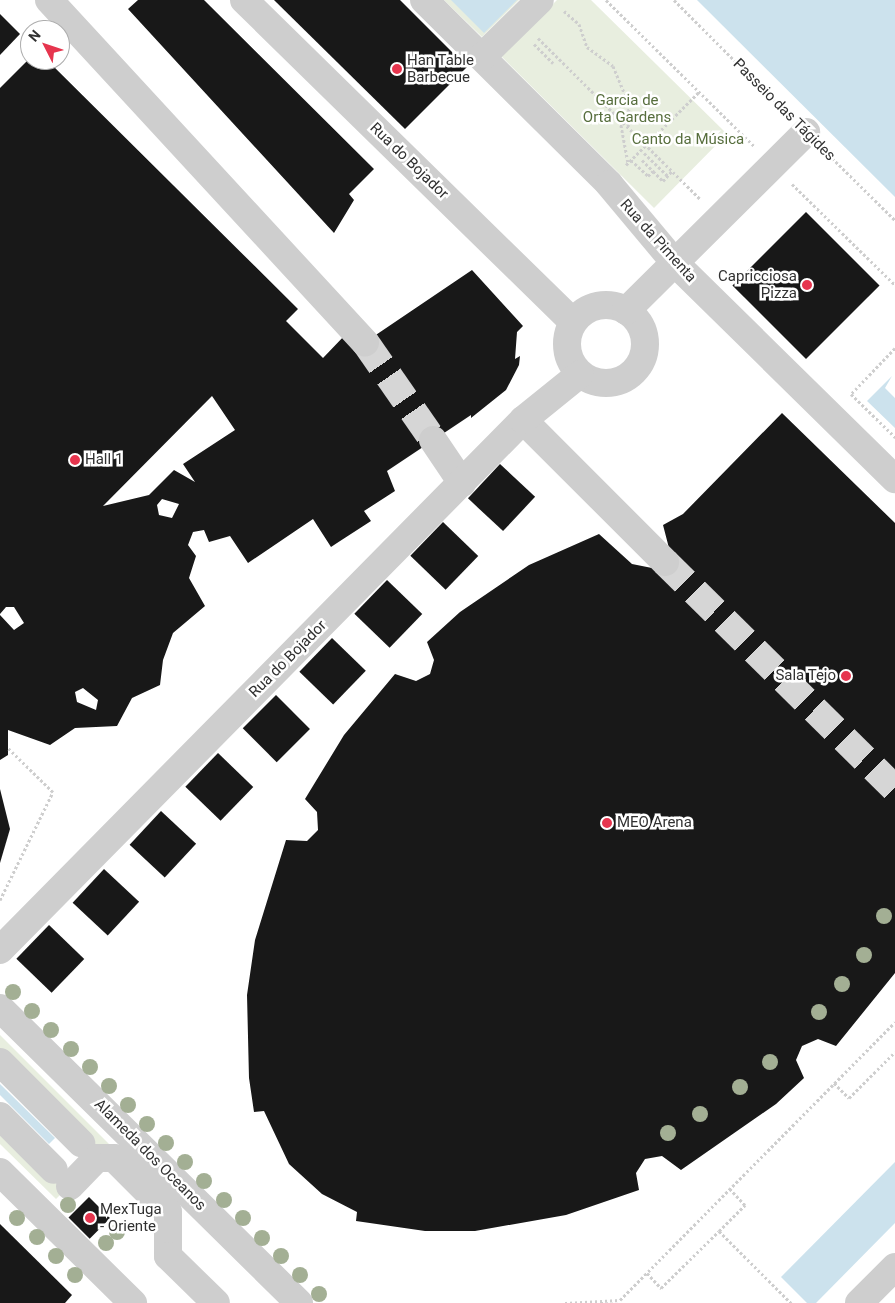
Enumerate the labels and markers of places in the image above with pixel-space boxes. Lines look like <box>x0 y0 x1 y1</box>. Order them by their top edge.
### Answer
place label: Han Table Barbecue <box>407 51 474 86</box>
marker: Han Table Barbecue <box>391 63 403 75</box>
place label: Capricciosa Pizza <box>718 267 797 302</box>
marker: Capricciosa Pizza <box>801 279 813 291</box>
place label: Hall 1 <box>85 451 123 469</box>
marker: Hall 1 <box>69 454 81 466</box>
place label: Sala Tejo <box>775 667 836 685</box>
marker: Sala Tejo <box>840 670 852 682</box>
place label: MEO Arena <box>617 814 692 832</box>
marker: MEO Arena <box>601 817 613 829</box>
place label: MexTuga - Oriente <box>100 1200 162 1235</box>
marker: MexTuga - Oriente <box>84 1212 96 1224</box>

